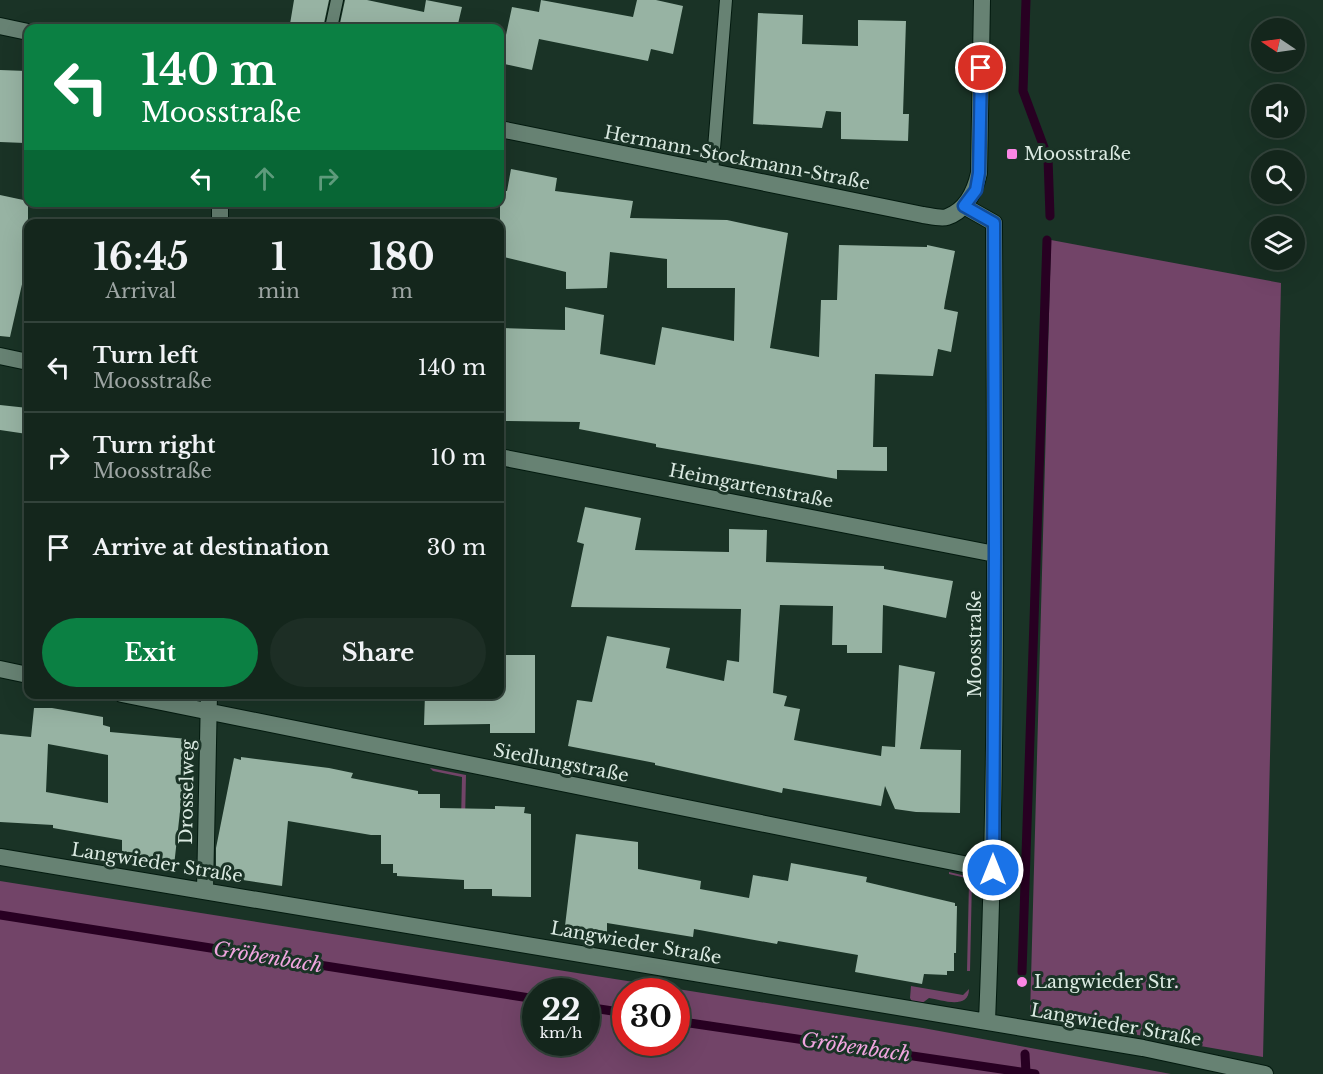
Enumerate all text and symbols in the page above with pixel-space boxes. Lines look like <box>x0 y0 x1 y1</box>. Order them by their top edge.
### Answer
north arrow <box>1251 18 1305 72</box>
map controls <box>1251 18 1305 270</box>
pin <box>955 42 1006 93</box>
text: 140 m <box>141 44 277 96</box>
icon: left <box>42 48 120 126</box>
icon: arrive <box>964 51 997 84</box>
button: sound <box>1251 84 1305 138</box>
text: Moosstraße <box>141 96 302 129</box>
street label: Hermann-Stockmann-Straße <box>602 121 872 195</box>
place label: Moosstraße <box>1024 143 1131 165</box>
marker: Moosstraße <box>1005 147 1019 161</box>
button: search <box>1251 150 1305 204</box>
icon: left <box>185 162 218 195</box>
icon: ahead <box>248 162 281 195</box>
icon: right <box>311 162 344 195</box>
button: layers <box>1251 216 1305 270</box>
text: 16:45 <box>93 235 189 280</box>
text: 1 <box>271 235 287 280</box>
text: 180 <box>369 235 435 280</box>
text: Arrival <box>106 279 176 303</box>
text: min <box>258 279 300 303</box>
text: m <box>391 279 413 303</box>
text: Turn left <box>93 342 198 369</box>
icon: left <box>42 351 75 384</box>
text: 140 m <box>418 354 486 381</box>
text: Moosstraße <box>93 369 212 393</box>
text: Turn right <box>93 432 215 459</box>
icon: right <box>42 441 75 474</box>
text: 10 m <box>431 444 486 471</box>
text: Moosstraße <box>93 459 212 483</box>
street label: Heimgartenstraße <box>667 459 835 513</box>
icon: arrive <box>42 531 75 564</box>
text: Arrive at destination <box>93 534 330 561</box>
text: 30 m <box>427 534 486 561</box>
street label: Moosstraße <box>964 591 986 698</box>
button: Exit <box>42 618 258 687</box>
button: Share <box>270 618 486 687</box>
street label: Drosselweg <box>175 739 199 844</box>
street label: Siedlungstraße <box>491 739 631 787</box>
position arrow <box>961 838 1025 902</box>
street label: Langwieder Straße <box>70 839 244 887</box>
street label: Langwieder Straße <box>549 917 723 969</box>
water label: Gröbenbach <box>212 937 324 977</box>
place label: Langwieder Str. <box>1034 971 1179 993</box>
marker: Langwieder Str. <box>1015 975 1029 989</box>
speed limit sign: 30 <box>612 978 690 1056</box>
text: 22 <box>541 991 581 1028</box>
street label: Langwieder Straße <box>1029 999 1203 1051</box>
text: km/h <box>540 1023 582 1042</box>
water label: Gröbenbach <box>800 1027 912 1067</box>

